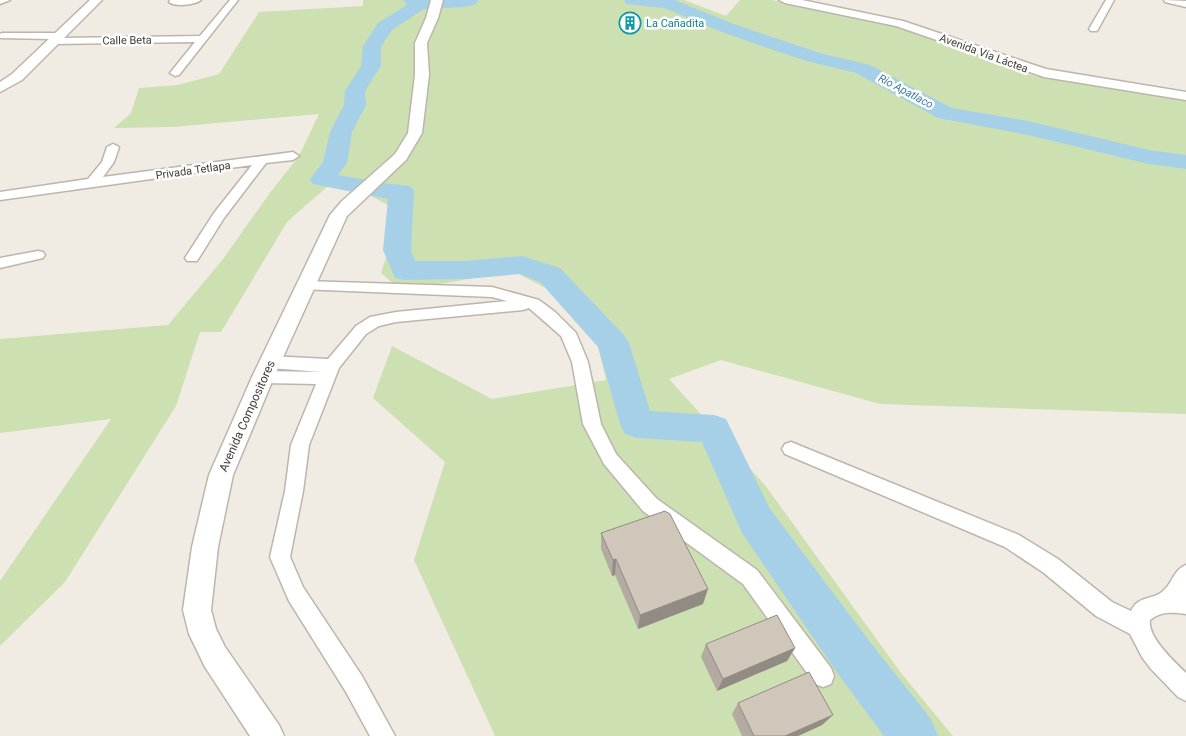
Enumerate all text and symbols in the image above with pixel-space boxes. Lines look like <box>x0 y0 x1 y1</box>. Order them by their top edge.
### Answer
building icon: La Cañadita <box>618 11 642 35</box>
place label: La Cañadita <box>646 17 704 30</box>
street label: Avenida Vía Láctea <box>938 31 1030 76</box>
street label: Calle Beta <box>102 34 152 47</box>
water label: Rio Apatlaco <box>876 72 935 111</box>
street label: Privada Tetlapa <box>155 159 231 182</box>
street label: Avenida Compositores <box>216 358 278 474</box>

